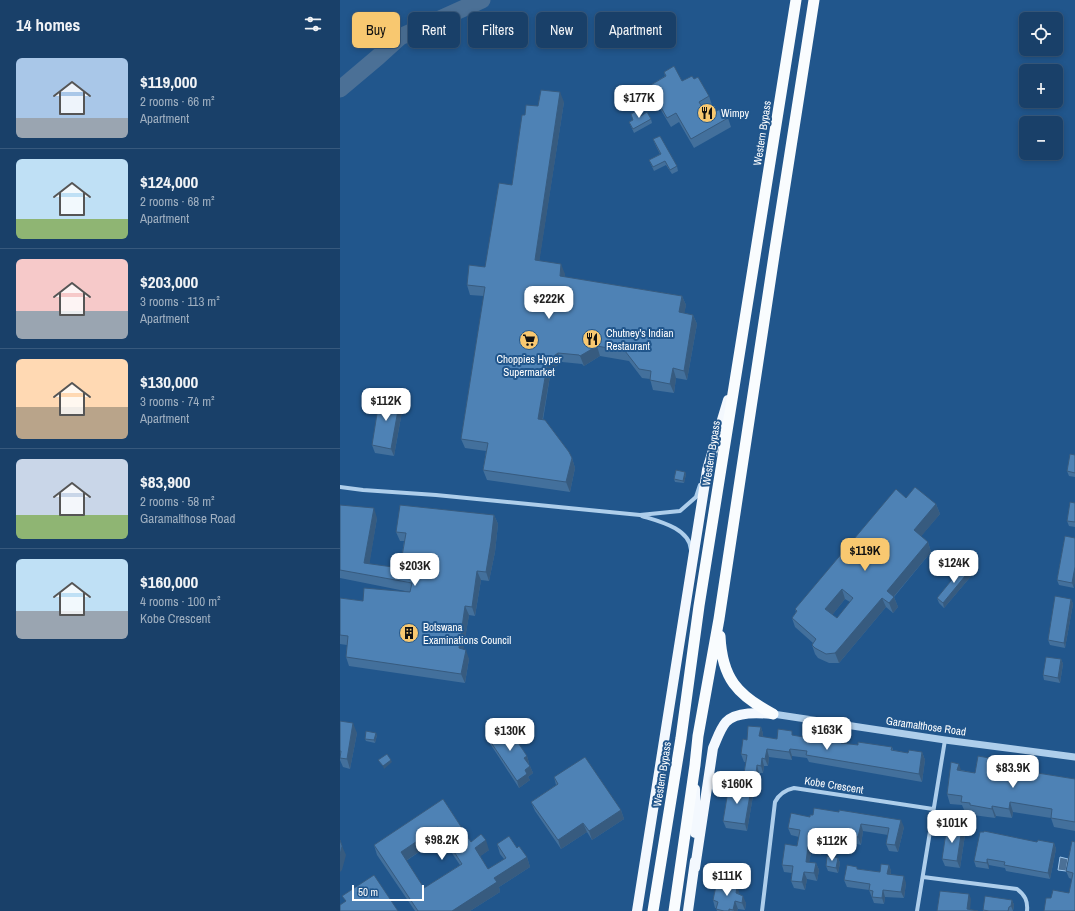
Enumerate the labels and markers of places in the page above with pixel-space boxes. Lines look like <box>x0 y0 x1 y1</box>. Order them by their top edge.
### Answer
pin: $177K <box>611 85 667 119</box>
restaurant icon: Wimpy <box>696 102 718 124</box>
place label: Wimpy <box>721 106 750 120</box>
pin: $222K <box>521 286 577 320</box>
place label: Chutney's Indian Restaurant <box>606 326 673 353</box>
restaurant icon: Chutney's Indian Restaurant <box>581 328 603 350</box>
supermarket icon: Choppies Hyper Supermarket <box>518 329 540 351</box>
place label: Choppies Hyper Supermarket <box>496 352 562 379</box>
pin: $112K <box>358 388 414 422</box>
pin: $119K <box>837 538 893 572</box>
pin: $124K <box>926 550 982 584</box>
pin: $203K <box>387 553 443 587</box>
place label: Botswana Examinations Council <box>423 620 511 647</box>
building icon: Botswana Examinations Council <box>398 622 420 644</box>
pin: $163K <box>799 717 855 751</box>
pin: $130K <box>482 718 538 752</box>
pin: $83.9K <box>980 755 1046 789</box>
pin: $160K <box>709 771 765 805</box>
pin: $101K <box>924 810 980 844</box>
pin: $98.2K <box>409 827 475 861</box>
pin: $112K <box>804 828 860 862</box>
pin: $111K <box>699 863 755 897</box>

